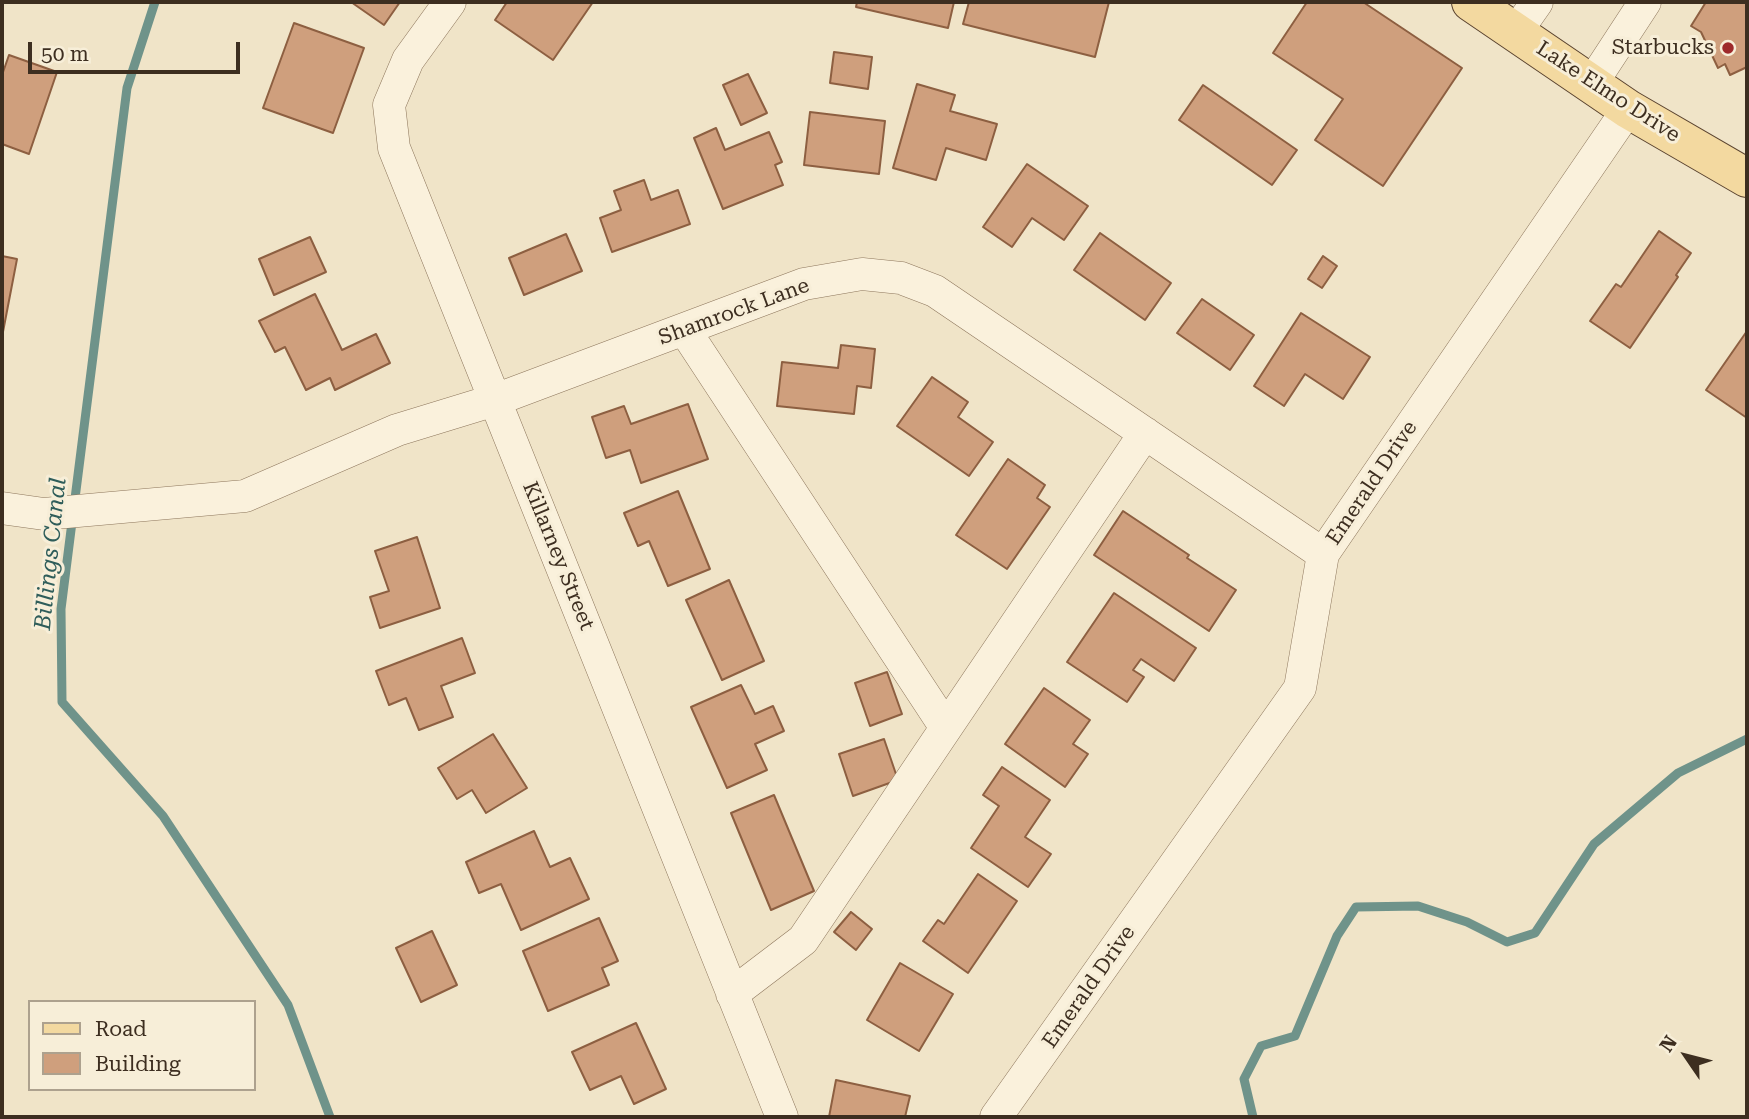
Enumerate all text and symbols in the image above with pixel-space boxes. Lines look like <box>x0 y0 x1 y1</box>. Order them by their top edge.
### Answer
scale bar <box>32 28 243 72</box>
place label: Starbucks <box>1612 35 1714 61</box>
street label: Lake Elmo Drive <box>1531 36 1685 148</box>
marker: Starbucks <box>1720 40 1736 56</box>
text: 50 m <box>41 42 89 66</box>
street label: Shamrock Lane <box>655 273 813 351</box>
street label: Emerald Drive <box>1321 416 1423 550</box>
water label: Billings Canal <box>29 476 73 632</box>
street label: Killarney Street <box>517 478 599 634</box>
street label: Emerald Drive <box>1037 921 1141 1053</box>
legend <box>28 1000 256 1091</box>
text: Road <box>95 1017 147 1041</box>
north arrow <box>1651 1021 1721 1091</box>
text: N <box>1655 1031 1682 1056</box>
text: Building <box>95 1052 181 1076</box>

